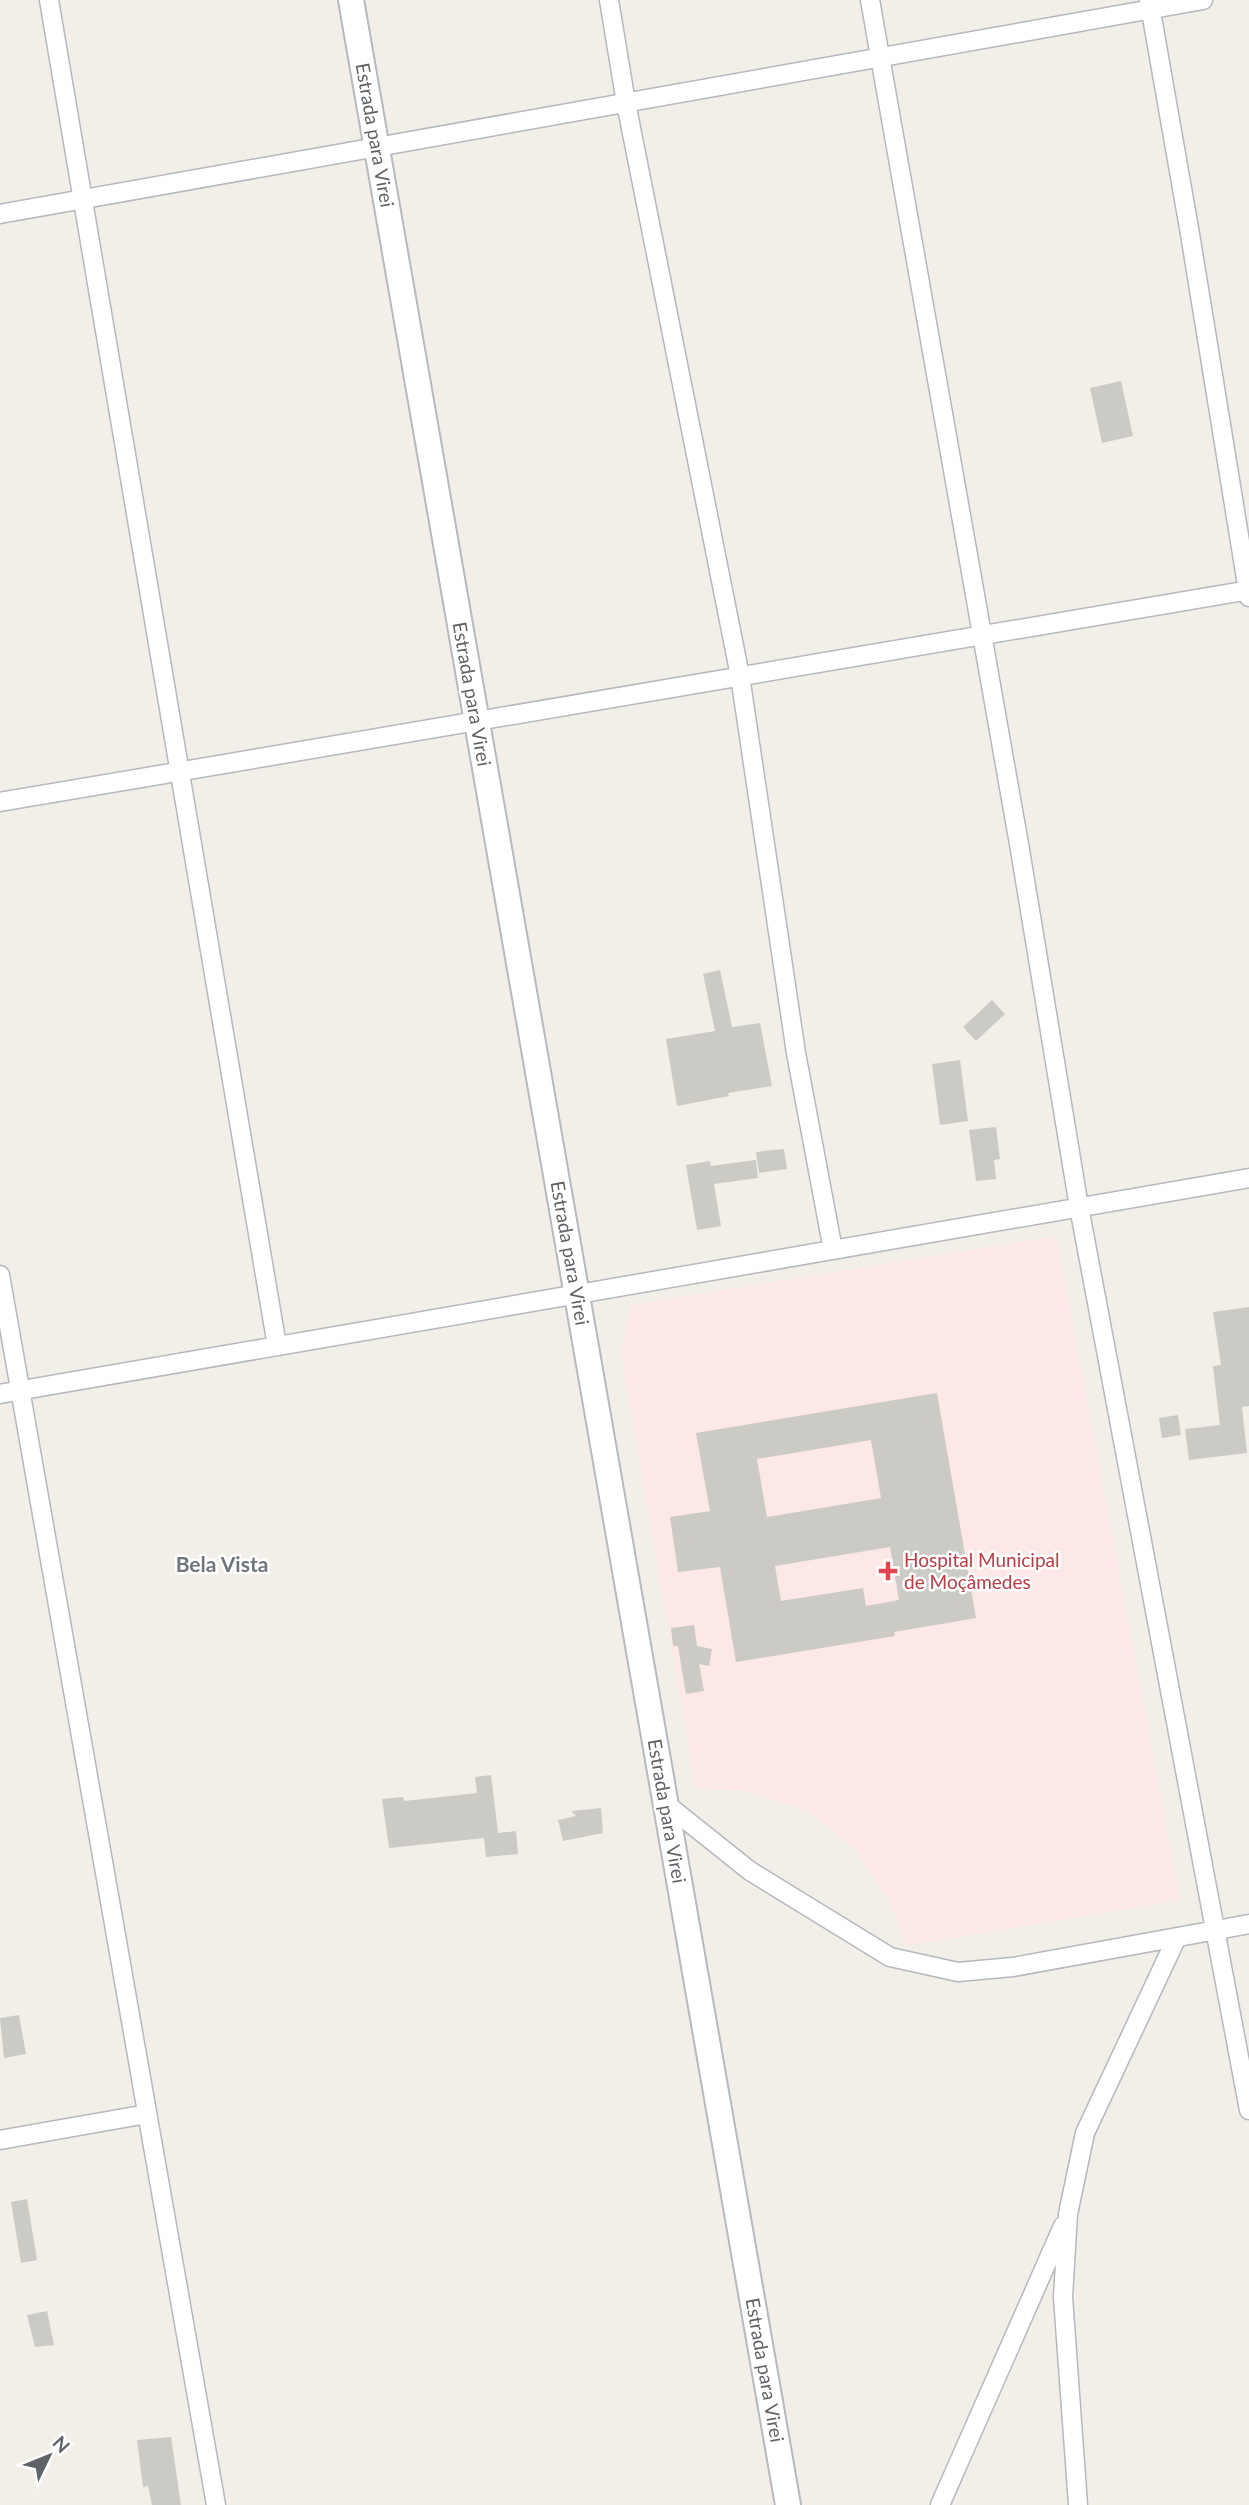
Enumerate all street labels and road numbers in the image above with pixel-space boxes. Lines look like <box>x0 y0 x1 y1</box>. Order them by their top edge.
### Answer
street label: Estrada para Virei <box>351 61 399 209</box>
street label: Estrada para Virei <box>448 620 496 768</box>
street label: Estrada para Virei <box>546 1179 594 1327</box>
street label: Estrada para Virei <box>643 1737 691 1885</box>
street label: Estrada para Virei <box>741 2296 789 2444</box>

